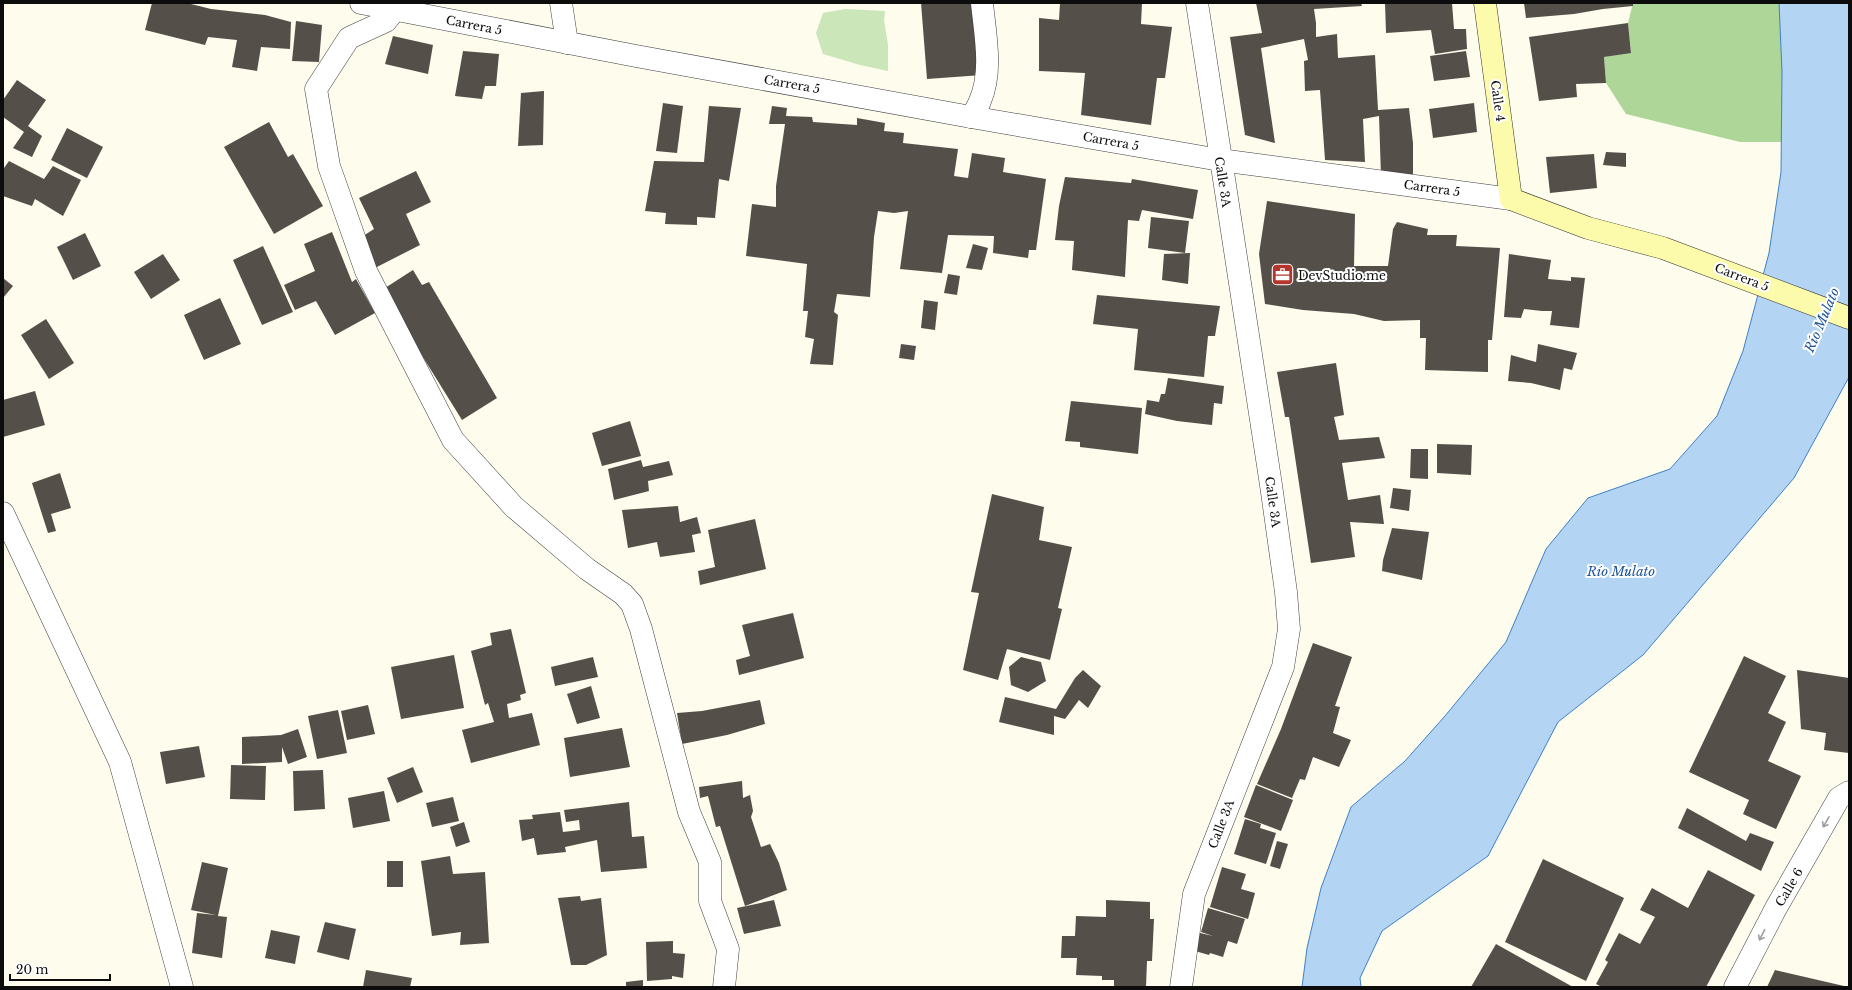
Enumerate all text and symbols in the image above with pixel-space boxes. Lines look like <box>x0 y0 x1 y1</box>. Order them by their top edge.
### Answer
street label: Carrera 5 <box>445 12 504 38</box>
street label: Carrera 5 <box>763 72 822 96</box>
street label: Calle 4 <box>1488 79 1508 123</box>
street label: Carrera 5 <box>1082 129 1141 153</box>
street label: Calle 3A <box>1212 156 1235 209</box>
street label: Carrera 5 <box>1403 177 1461 199</box>
street label: Carrera 5 <box>1713 260 1771 294</box>
office icon: DevStudio.me <box>1269 262 1295 288</box>
place label: DevStudio.me <box>1298 268 1386 283</box>
water label: Río Mulato <box>1800 285 1843 356</box>
street label: Calle 3A <box>1262 476 1284 529</box>
water label: Río Mulato <box>1586 563 1655 580</box>
street label: Calle 3A <box>1205 797 1237 851</box>
one-way arrow <box>1821 815 1829 827</box>
street label: Calle 6 <box>1772 865 1806 909</box>
one-way arrow <box>1758 929 1766 941</box>
scale bar <box>10 956 110 982</box>
text: 20 m <box>16 962 48 977</box>

